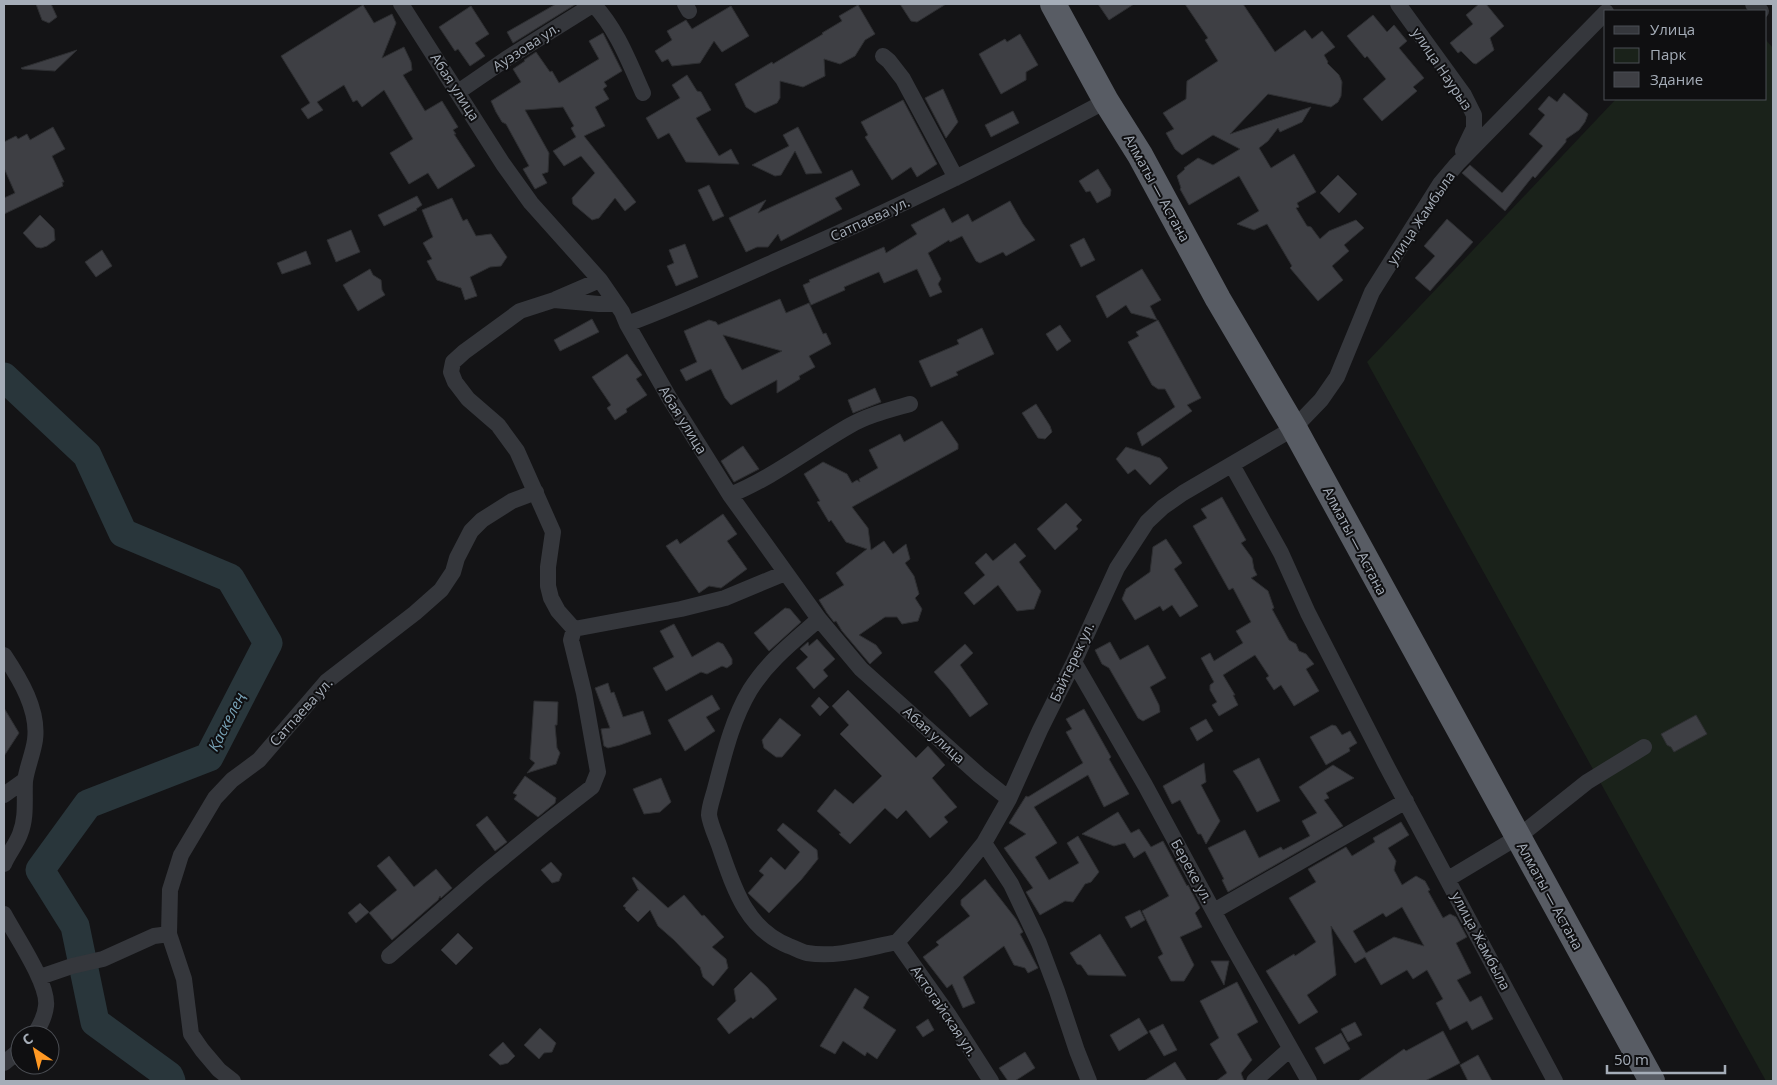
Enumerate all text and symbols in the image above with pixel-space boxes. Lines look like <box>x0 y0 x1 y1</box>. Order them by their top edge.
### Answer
legend <box>1604 10 1767 100</box>
street label: Ауэзова ул. <box>489 18 563 75</box>
text: Улица <box>1650 19 1695 39</box>
street label: улица Наурыз <box>1408 24 1477 114</box>
text: Парк <box>1650 44 1686 64</box>
street label: Абая улица <box>427 49 484 124</box>
text: Здание <box>1650 69 1703 89</box>
street label: Алматы — Астана <box>1120 131 1195 245</box>
street label: улица Жамбыла <box>1382 167 1459 268</box>
street label: Сатпаева ул. <box>827 192 913 245</box>
street label: Абая улица <box>655 382 712 457</box>
street label: Алматы — Астана <box>1319 483 1392 598</box>
street label: Байтерек ул. <box>1045 619 1098 705</box>
street label: Сатпаева ул. <box>265 673 336 750</box>
water label: Қаскелең <box>203 689 249 754</box>
street label: Абая улица <box>899 702 969 767</box>
street label: Береке ул. <box>1167 835 1218 906</box>
street label: Алматы — Астана <box>1513 839 1588 953</box>
street label: улица Жамбыла <box>1448 888 1515 993</box>
street label: Актогайская ул. <box>907 962 982 1060</box>
north arrow <box>10 1025 60 1075</box>
text: С <box>18 1029 36 1049</box>
scale bar <box>1607 1042 1724 1074</box>
text: 50 m <box>1614 1049 1649 1069</box>

